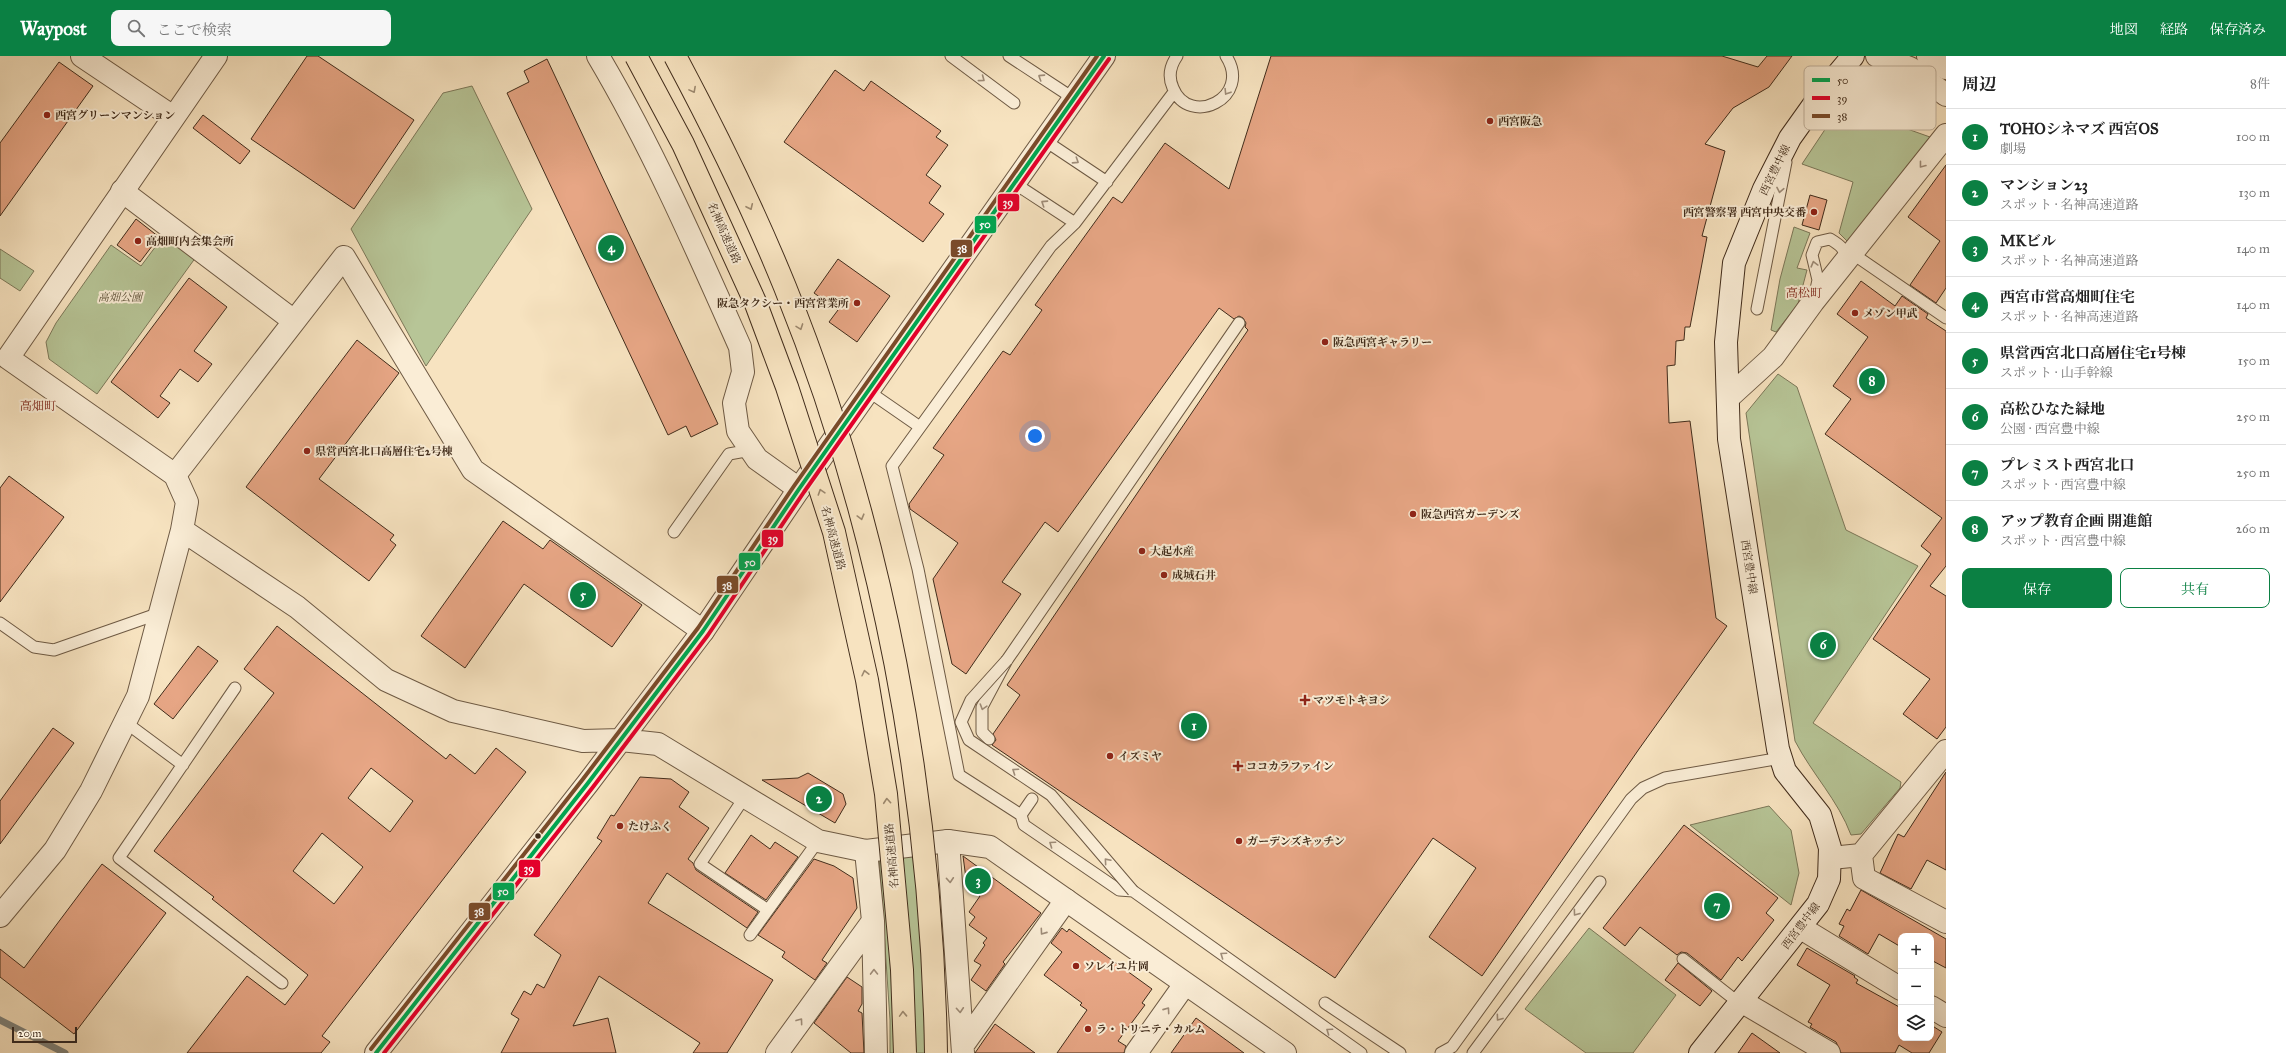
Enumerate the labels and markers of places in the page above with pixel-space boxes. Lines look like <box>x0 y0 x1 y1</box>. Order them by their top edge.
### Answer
place label: 西宮グリーンマンション <box>55 109 175 122</box>
marker: 西宮グリーンマンション <box>42 110 52 120</box>
place label: 西宮阪急 <box>1498 115 1542 128</box>
marker: 西宮阪急 <box>1485 116 1495 126</box>
place label: 西宮警察署 西宮中央交番 <box>1683 206 1807 219</box>
marker: 西宮警察署 西宮中央交番 <box>1809 207 1819 217</box>
pin: 4 <box>598 233 624 263</box>
place label: 高畑町内会集会所 <box>146 235 234 248</box>
marker: 高畑町内会集会所 <box>133 236 143 246</box>
place label: 阪急タクシー・西宮営業所 <box>717 297 849 310</box>
marker: 阪急タクシー・西宮営業所 <box>852 298 862 308</box>
place label: メゾン甲武 <box>1863 307 1918 320</box>
marker: メゾン甲武 <box>1850 308 1860 318</box>
place label: 阪急西宮ギャラリー <box>1333 336 1432 349</box>
marker: 阪急西宮ギャラリー <box>1320 337 1330 347</box>
pin: 8 <box>1859 366 1885 396</box>
place label: 県営西宮北口高層住宅2号棟 <box>315 445 452 458</box>
marker: 県営西宮北口高層住宅2号棟 <box>302 446 312 456</box>
place label: 阪急西宮ガーデンズ <box>1421 508 1519 521</box>
marker: 阪急西宮ガーデンズ <box>1408 509 1418 519</box>
place label: 大起水産 <box>1150 545 1194 558</box>
marker: 大起水産 <box>1137 546 1147 556</box>
place label: 成城石井 <box>1172 569 1216 582</box>
marker: 成城石井 <box>1159 570 1169 580</box>
pin: 5 <box>570 580 596 610</box>
pin: 6 <box>1810 630 1836 660</box>
place label: マツモトキヨシ <box>1313 694 1390 707</box>
marker: マツモトキヨシ <box>1300 695 1310 705</box>
pin: 1 <box>1181 711 1207 741</box>
place label: イズミヤ <box>1118 750 1162 763</box>
marker: イズミヤ <box>1105 751 1115 761</box>
place label: ココカラファイン <box>1246 760 1334 773</box>
marker: ココカラファイン <box>1233 761 1243 771</box>
pin: 2 <box>806 784 832 814</box>
place label: たけふく <box>628 820 672 833</box>
marker: たけふく <box>615 821 625 831</box>
unlabelled marker <box>533 831 543 841</box>
place label: ガーデンズキッチン <box>1247 835 1345 848</box>
marker: ガーデンズキッチン <box>1234 836 1244 846</box>
pin: 3 <box>965 866 991 896</box>
pin: 7 <box>1704 891 1730 921</box>
place label: ソレイユ片岡 <box>1084 960 1149 973</box>
marker: ソレイユ片岡 <box>1071 961 1081 971</box>
place label: ラ・トリニテ・カルム <box>1096 1023 1205 1036</box>
marker: ラ・トリニテ・カルム <box>1083 1024 1093 1034</box>

